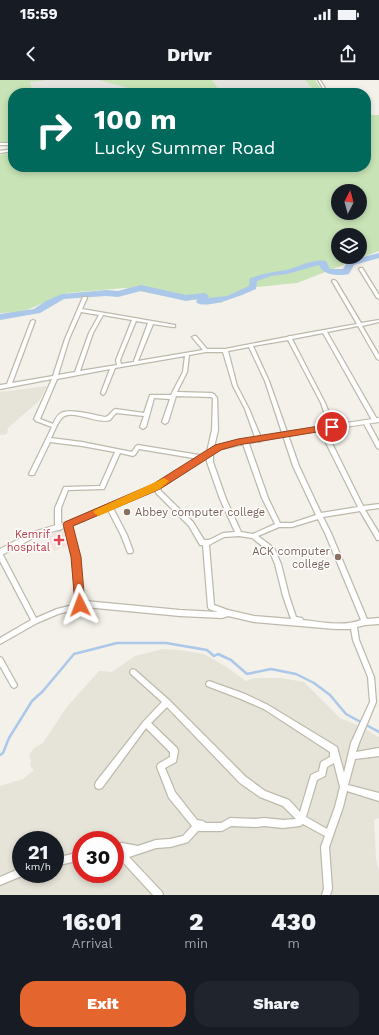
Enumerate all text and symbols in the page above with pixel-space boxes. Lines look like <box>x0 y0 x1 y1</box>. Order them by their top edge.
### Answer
text: 15:59 <box>20 5 58 23</box>
icon: back <box>20 43 42 65</box>
icon: share <box>337 43 359 65</box>
text: Drivr <box>167 44 212 65</box>
text: 100 m <box>94 103 177 136</box>
icon: right <box>28 104 80 156</box>
text: Lucky Summer Road <box>94 137 275 158</box>
north arrow <box>331 184 367 220</box>
map controls <box>331 184 367 264</box>
button: layers <box>331 228 367 264</box>
pin <box>315 410 349 444</box>
icon: arrive <box>321 416 343 438</box>
place label: Abbey computer college <box>135 506 265 519</box>
marker: Abbey computer college <box>122 507 132 517</box>
place label: Kemrif hospital <box>7 528 51 554</box>
marker: Kemrif hospital <box>53 534 65 546</box>
place label: ACK computer college <box>252 545 331 571</box>
marker: ACK computer college <box>333 552 343 562</box>
position arrow <box>59 584 101 626</box>
speed limit sign: 30 <box>72 831 124 883</box>
text: 21 <box>28 840 48 864</box>
text: km/h <box>25 861 51 872</box>
text: 16:01 <box>63 908 122 936</box>
text: 2 <box>189 908 203 936</box>
text: 430 <box>271 908 316 936</box>
text: Arrival <box>72 936 112 951</box>
text: min <box>184 936 208 951</box>
text: m <box>287 936 300 951</box>
button: Exit <box>20 981 186 1027</box>
button: Share <box>194 981 359 1027</box>

